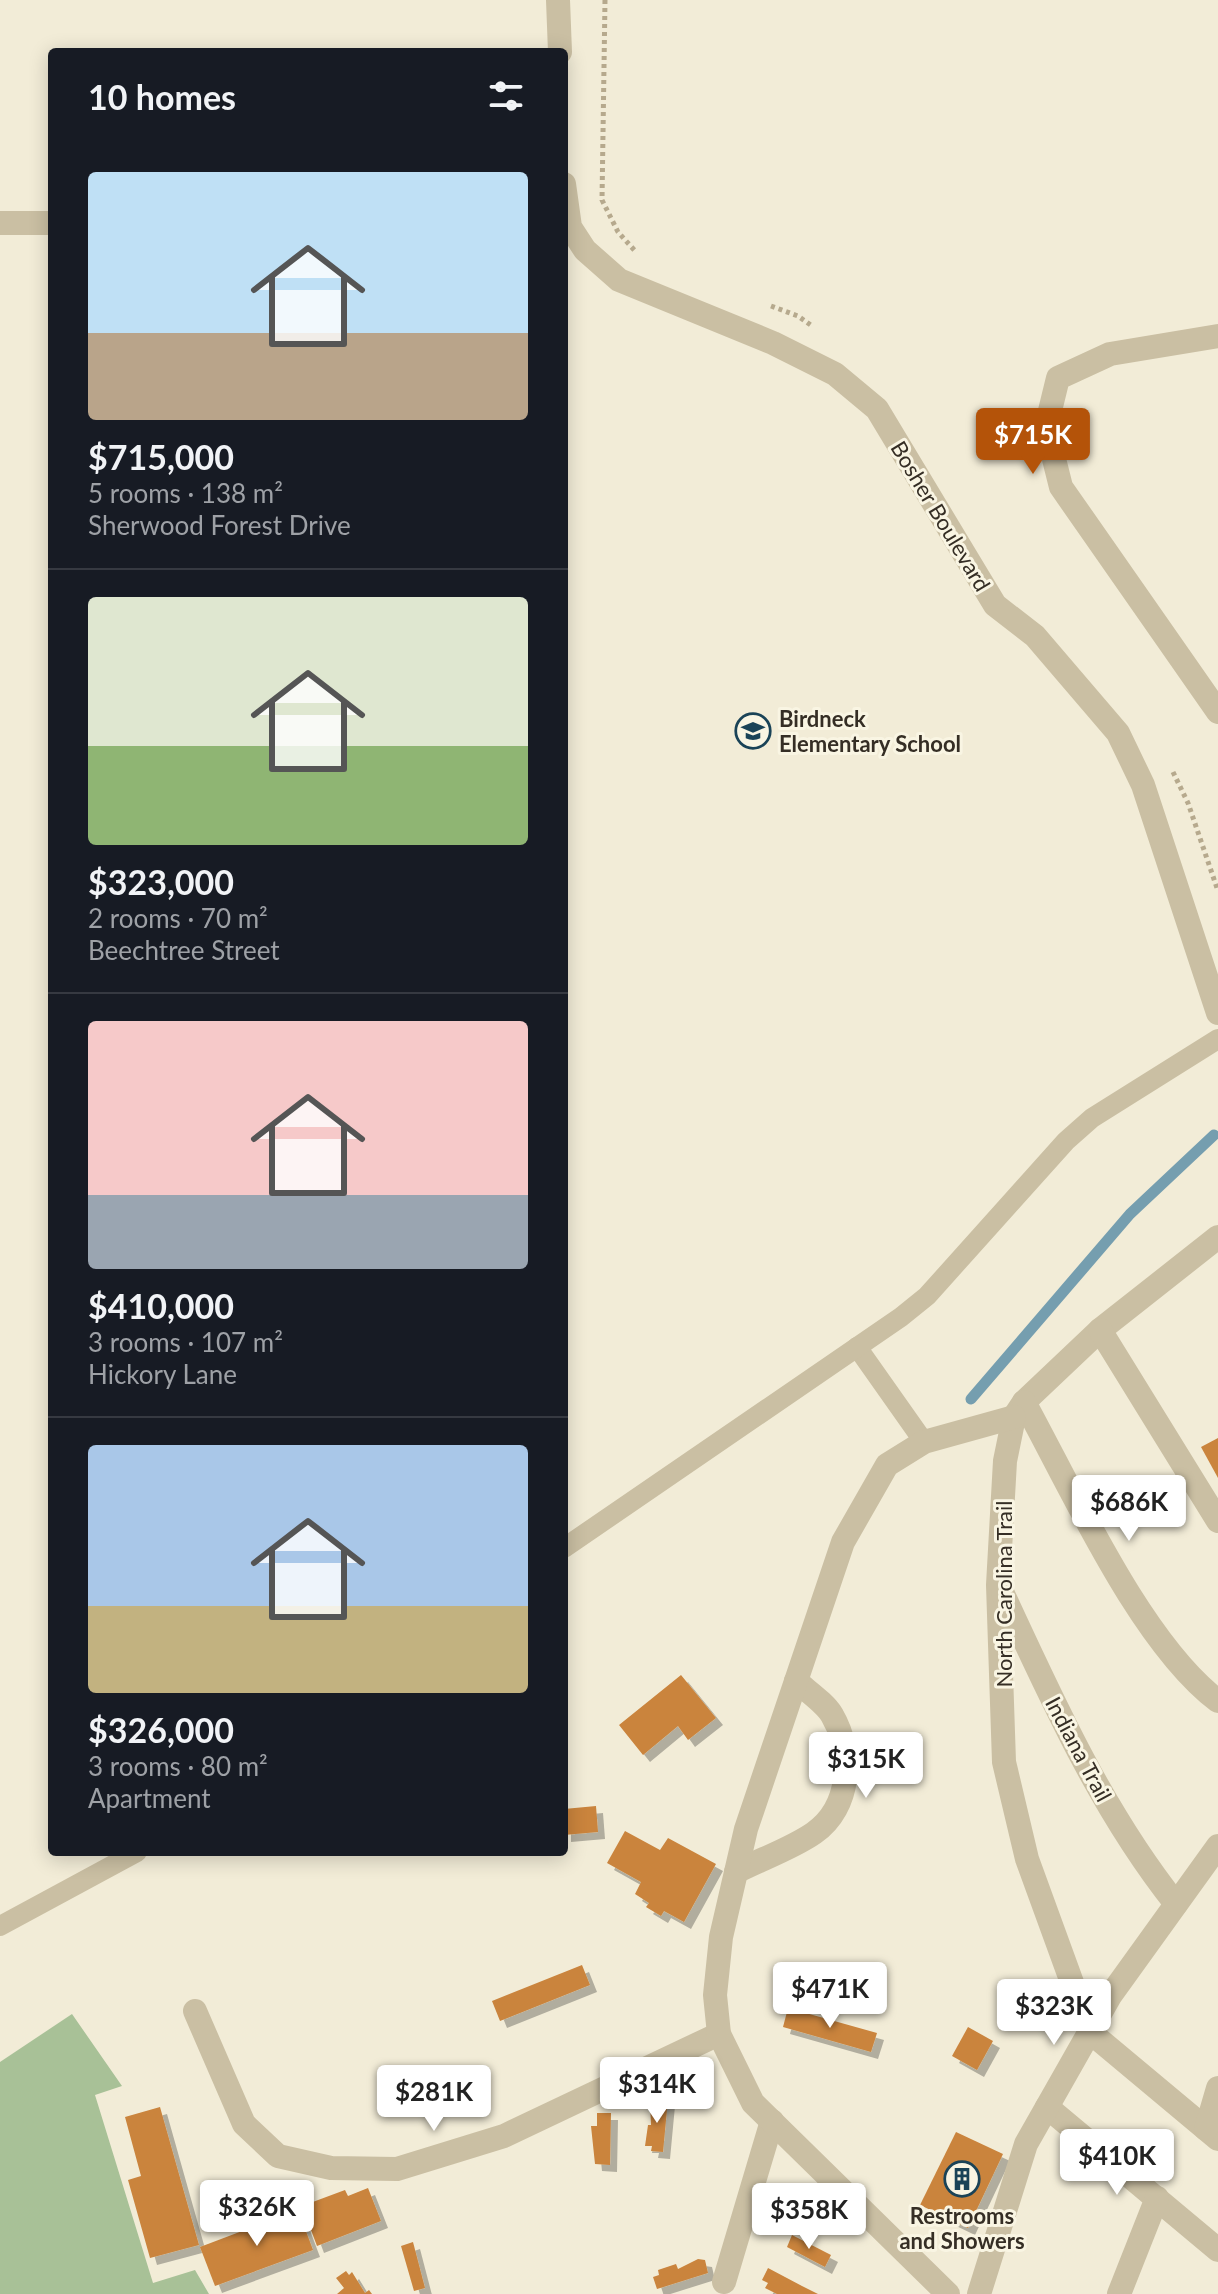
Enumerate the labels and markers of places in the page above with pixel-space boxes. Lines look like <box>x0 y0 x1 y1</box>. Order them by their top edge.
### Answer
pin: $715K <box>977 408 1089 476</box>
place label: Birdneck Elementary School <box>779 705 961 757</box>
school or university icon: Birdneck Elementary School <box>734 712 772 750</box>
pin: $686K <box>1073 1475 1185 1543</box>
pin: $315K <box>810 1732 922 1800</box>
pin: $471K <box>774 1962 886 2030</box>
pin: $323K <box>998 1979 1110 2047</box>
pin: $314K <box>601 2057 713 2125</box>
pin: $281K <box>378 2065 490 2133</box>
pin: $410K <box>1061 2129 1173 2197</box>
building icon: Restrooms and Showers <box>943 2160 981 2198</box>
pin: $326K <box>201 2180 313 2248</box>
pin: $358K <box>753 2183 865 2251</box>
place label: Restrooms and Showers <box>899 2202 1025 2254</box>

